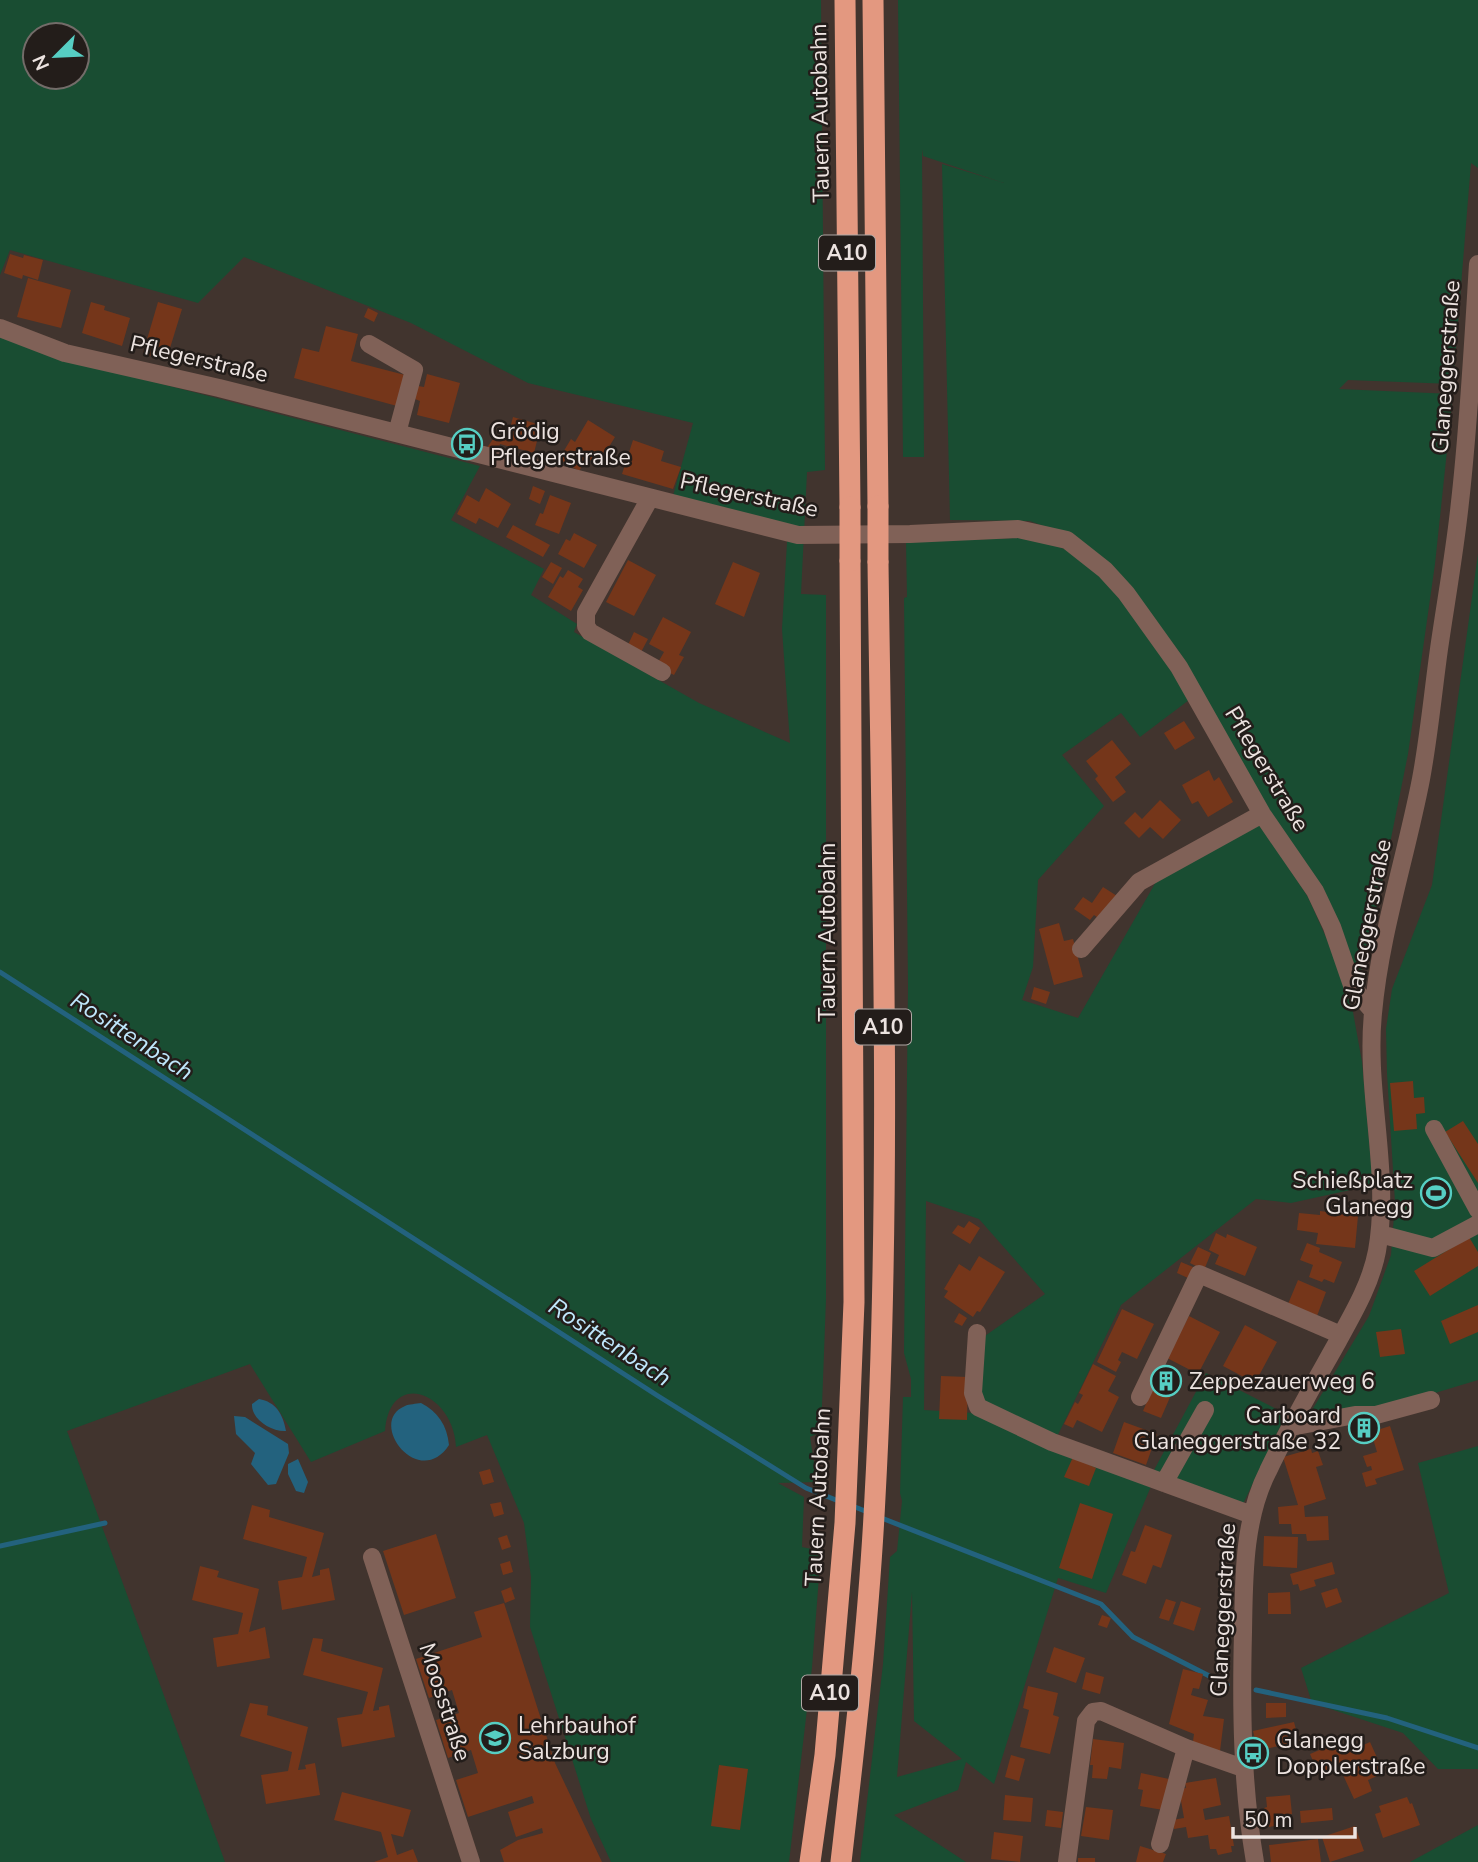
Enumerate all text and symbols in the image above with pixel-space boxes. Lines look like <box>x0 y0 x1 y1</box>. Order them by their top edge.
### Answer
north arrow <box>21 21 91 91</box>
street label: Tauern Autobahn <box>803 23 837 203</box>
text: N <box>27 51 56 74</box>
road number: A10 <box>819 236 875 270</box>
street label: Glaneggerstraße <box>1424 279 1468 455</box>
street label: Pflegerstraße <box>127 328 271 390</box>
place label: Grödig Pflegerstraße <box>490 416 631 473</box>
bus stop icon: Grödig Pflegerstraße <box>450 427 484 461</box>
street label: Pflegerstraße <box>677 465 821 525</box>
street label: Pflegerstraße <box>1217 701 1317 837</box>
street label: Glaneggerstraße <box>1335 837 1399 1013</box>
street label: Tauern Autobahn <box>812 843 843 1021</box>
water label: Rosittenbach <box>64 984 200 1088</box>
road number: A10 <box>855 1010 911 1044</box>
place label: Schießplatz Glanegg <box>1292 1165 1413 1222</box>
sports icon: Schießplatz Glanegg <box>1419 1176 1453 1210</box>
water label: Rosittenbach <box>542 1290 678 1394</box>
building icon: Zeppezauerweg 6 <box>1149 1364 1183 1398</box>
place label: Zeppezauerweg 6 <box>1189 1366 1375 1397</box>
place label: Carboard Glaneggerstraße 32 <box>1133 1400 1341 1457</box>
street label: Tauern Autobahn <box>798 1407 838 1587</box>
building icon: Carboard Glaneggerstraße 32 <box>1347 1411 1381 1445</box>
street label: Glaneggerstraße <box>1203 1522 1243 1698</box>
street label: Moosstraße <box>411 1639 479 1765</box>
road number: A10 <box>802 1676 858 1710</box>
place label: Lehrbauhof Salzburg <box>518 1710 636 1767</box>
school or university icon: Lehrbauhof Salzburg <box>478 1721 512 1755</box>
place label: Glanegg Dopplerstraße <box>1276 1725 1425 1782</box>
bus stop icon: Glanegg Dopplerstraße <box>1236 1736 1270 1770</box>
scale bar <box>1233 1796 1356 1840</box>
text: 50 m <box>1244 1806 1293 1834</box>

